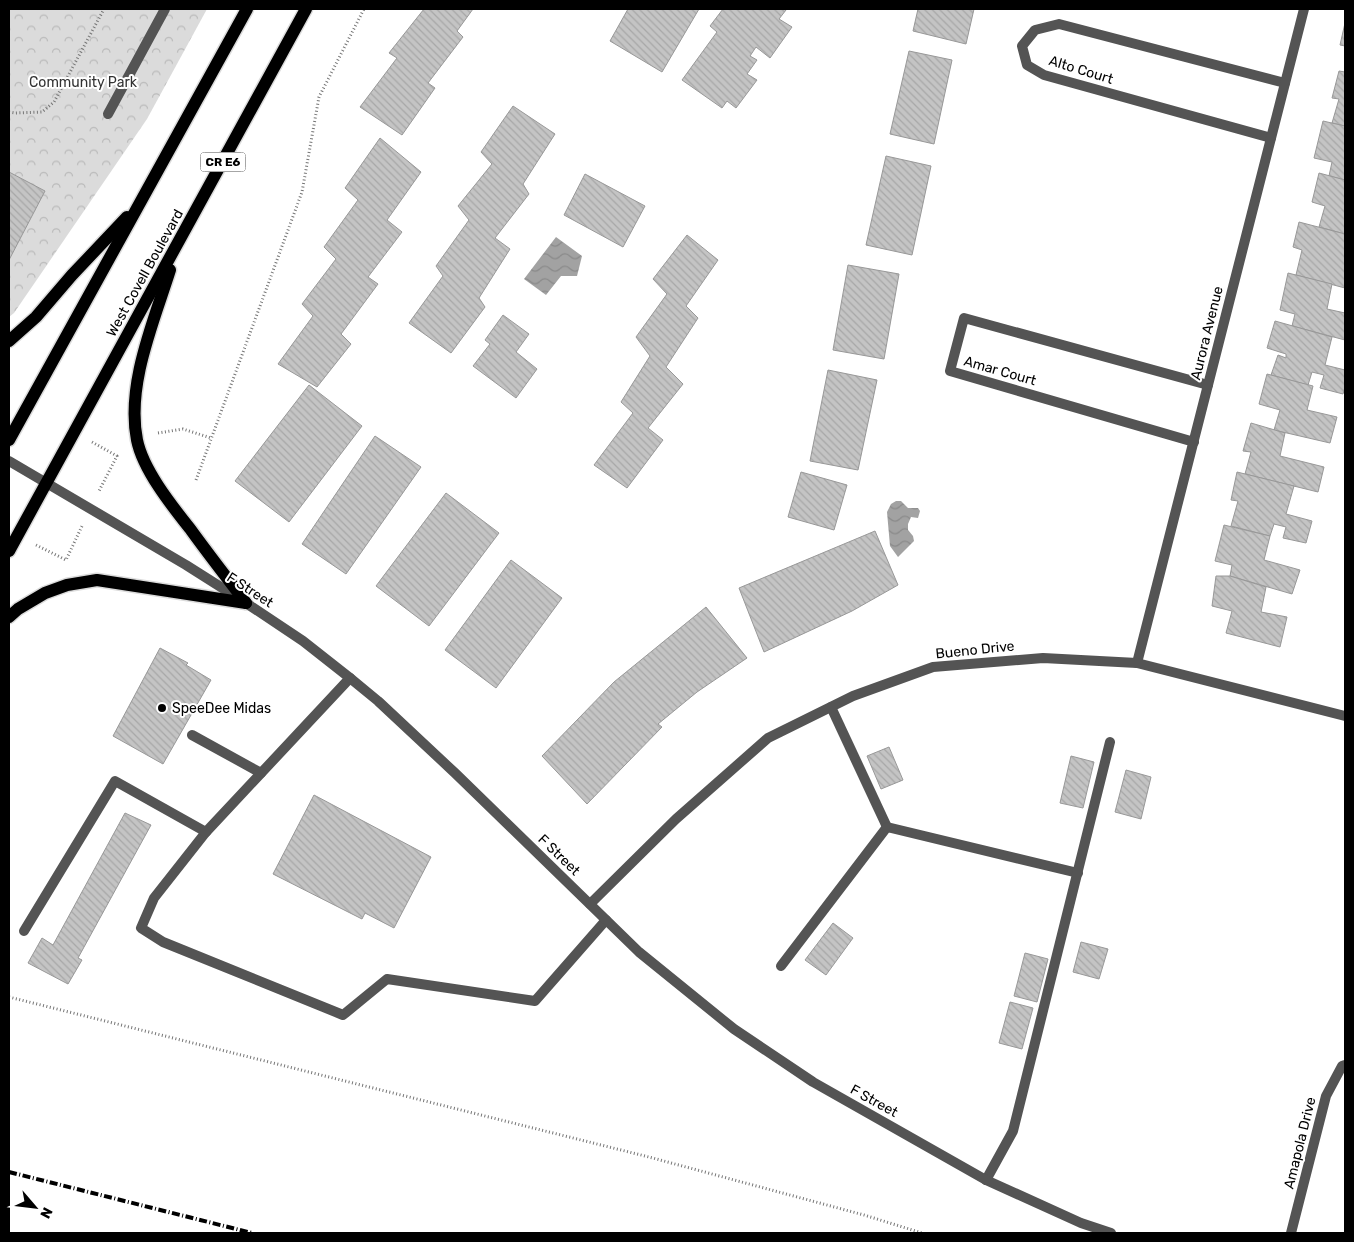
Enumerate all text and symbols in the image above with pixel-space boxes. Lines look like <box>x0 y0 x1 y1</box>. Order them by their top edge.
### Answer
street label: Alto Court <box>1047 52 1116 88</box>
park label: Community Park <box>29 74 138 91</box>
road number: CR E6 <box>200 152 246 172</box>
street label: West Covell Boulevard <box>103 206 187 340</box>
street label: Aurora Avenue <box>1187 284 1227 382</box>
street label: Amar Court <box>962 353 1039 390</box>
street label: F Street <box>224 569 277 612</box>
street label: Bueno Drive <box>935 637 1015 663</box>
place label: SpeeDee Midas <box>172 700 271 717</box>
marker: SpeeDee Midas <box>156 702 168 714</box>
street label: F Street <box>534 831 584 879</box>
street label: F Street <box>847 1081 901 1121</box>
street label: Amapola Drive <box>1280 1095 1320 1191</box>
north arrow <box>10 1182 60 1232</box>
text: N <box>36 1204 56 1221</box>

